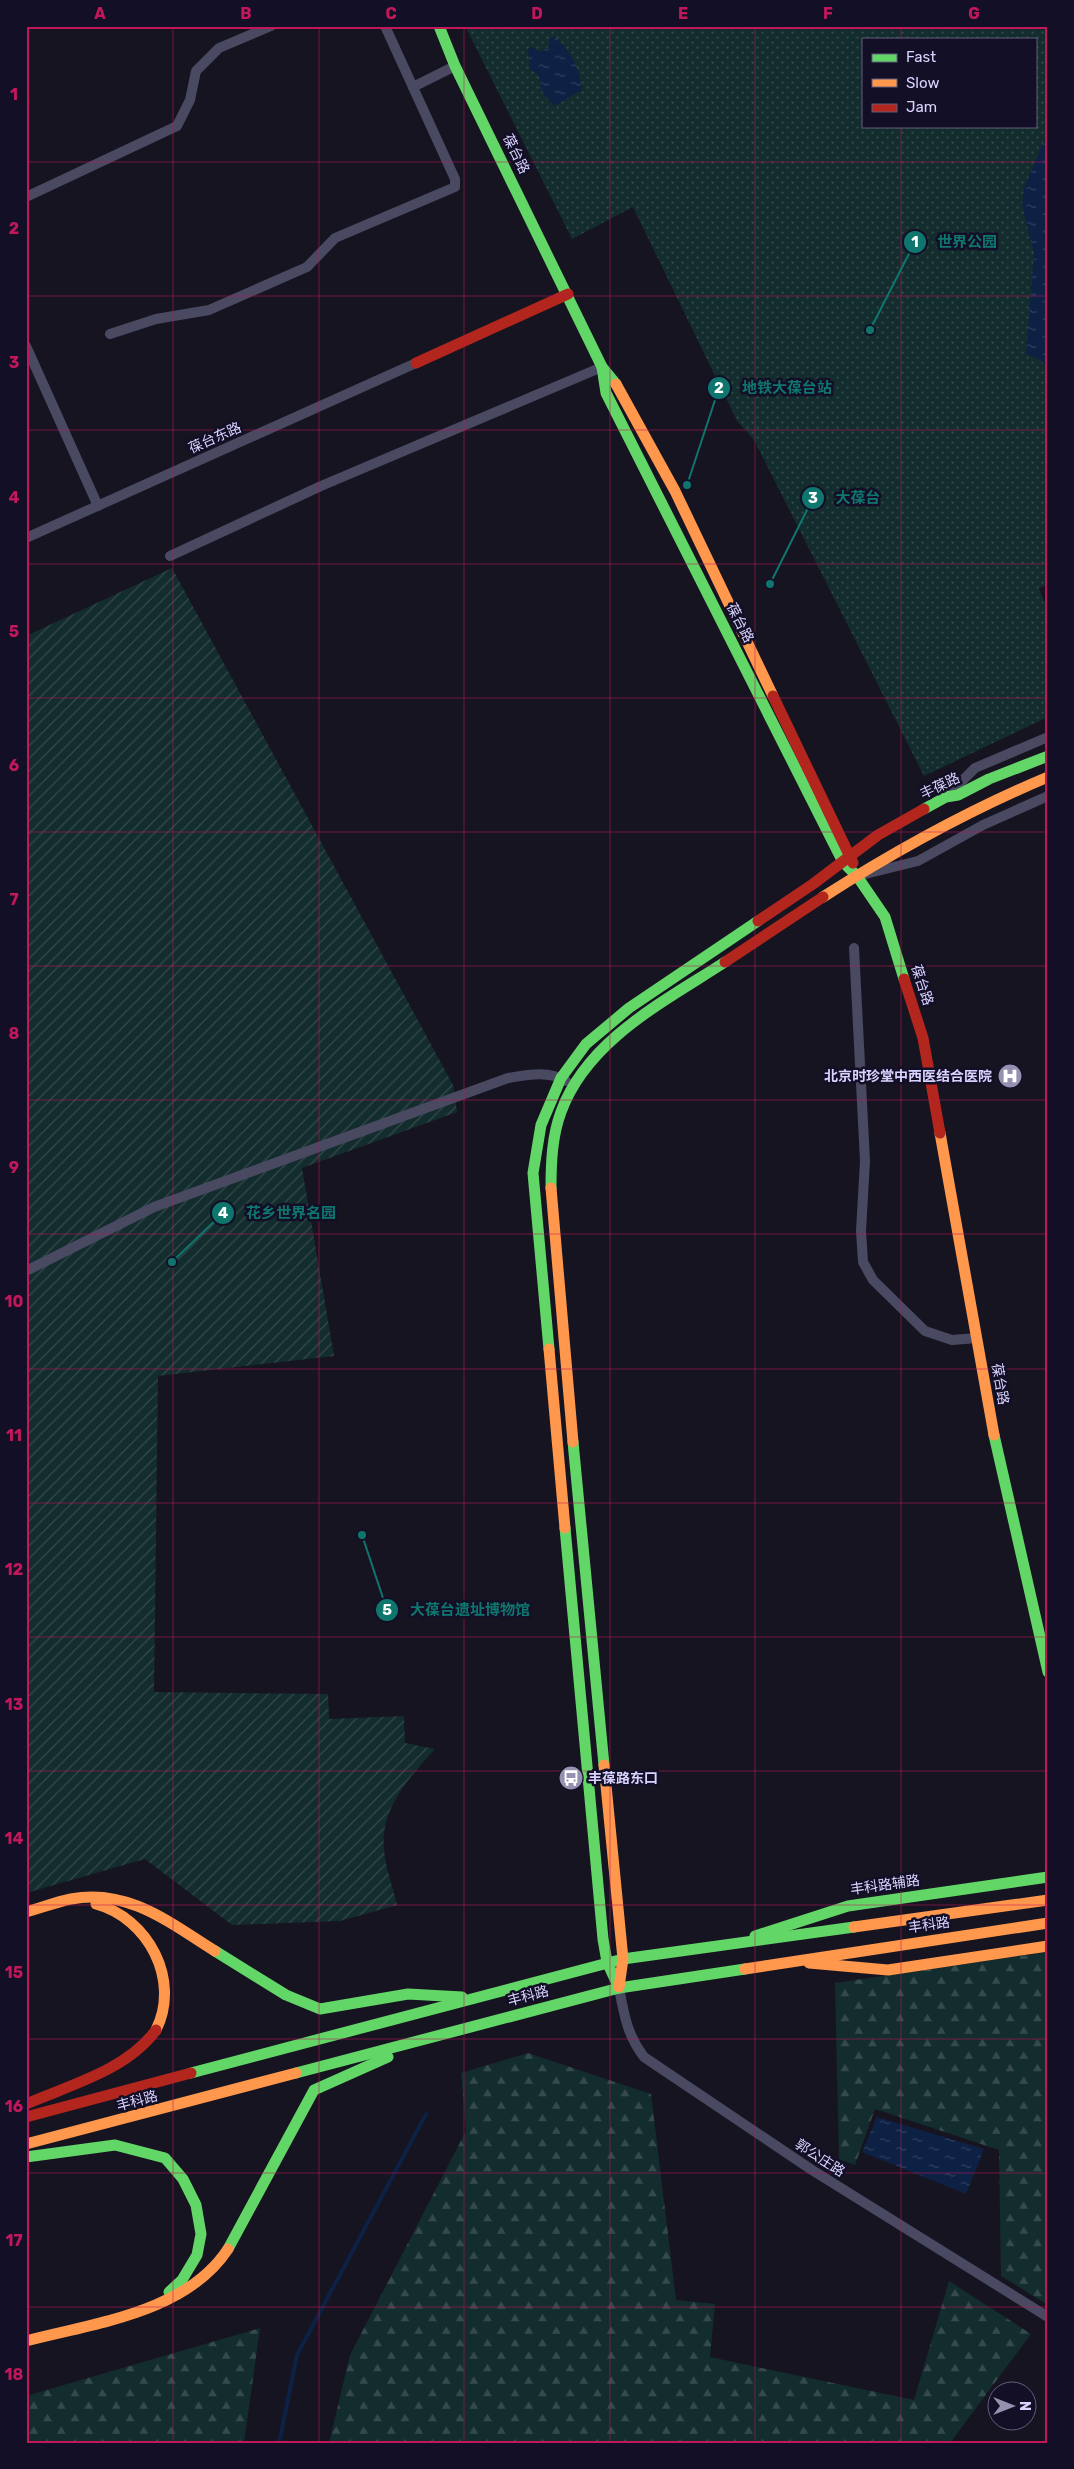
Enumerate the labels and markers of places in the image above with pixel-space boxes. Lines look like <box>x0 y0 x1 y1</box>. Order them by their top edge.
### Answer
callout: 世界公园 <box>902 227 1007 257</box>
callout: 地铁大葆台站 <box>707 373 842 403</box>
callout: 大葆台 <box>801 483 891 513</box>
hospital icon: 北京时珍堂中西医结合医院 <box>997 1063 1023 1089</box>
place label: 北京时珍堂中西医结合医院 <box>824 1068 992 1085</box>
callout: 花乡世界名园 <box>211 1198 346 1228</box>
callout: 大葆台遗址博物馆 <box>375 1595 540 1625</box>
bus stop icon: 丰葆路东口 <box>558 1765 584 1791</box>
place label: 丰葆路东口 <box>588 1770 658 1787</box>

